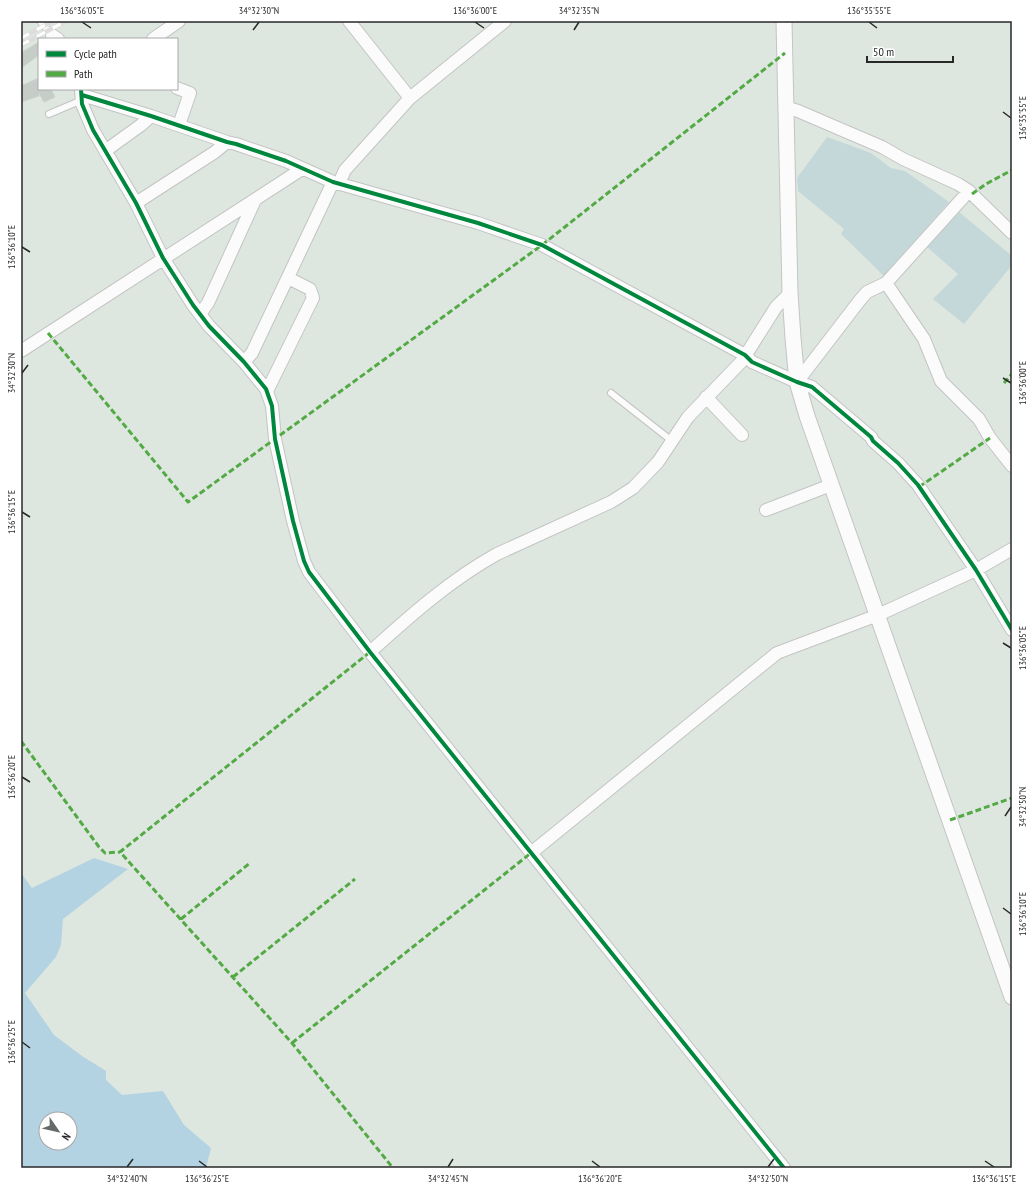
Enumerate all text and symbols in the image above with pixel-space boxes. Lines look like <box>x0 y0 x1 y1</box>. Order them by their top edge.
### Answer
text: 136°36'05"E <box>60 4 104 17</box>
text: 34°32'30"N <box>239 4 279 17</box>
text: 136°36'00"E <box>453 4 497 17</box>
text: 34°32'35"N <box>559 4 599 17</box>
text: 136°35'55"E <box>847 4 891 17</box>
legend <box>38 38 178 90</box>
scale bar <box>867 38 953 64</box>
text: 50 m <box>873 44 894 59</box>
text: Cycle path <box>74 46 117 61</box>
text: Path <box>74 66 92 81</box>
text: 136°35'55"E <box>1016 96 1029 140</box>
text: 136°36'10"E <box>5 225 18 269</box>
text: 34°32'30"N <box>5 353 18 393</box>
text: 136°36'00"E <box>1016 361 1029 405</box>
text: 136°36'15"E <box>5 490 18 534</box>
text: 136°36'05"E <box>1016 626 1029 670</box>
text: 136°36'20"E <box>5 755 18 799</box>
text: 34°32'50"N <box>1016 787 1029 827</box>
text: 136°36'10"E <box>1016 892 1029 936</box>
text: 136°36'25"E <box>5 1020 18 1064</box>
north arrow <box>38 1111 78 1151</box>
text: N <box>59 1130 74 1143</box>
text: 34°32'40"N <box>107 1172 147 1185</box>
text: 136°36'25"E <box>185 1172 229 1185</box>
text: 34°32'45"N <box>428 1172 468 1185</box>
text: 136°36'20"E <box>578 1172 622 1185</box>
text: 34°32'50"N <box>748 1172 788 1185</box>
text: 136°36'15"E <box>972 1172 1016 1185</box>

